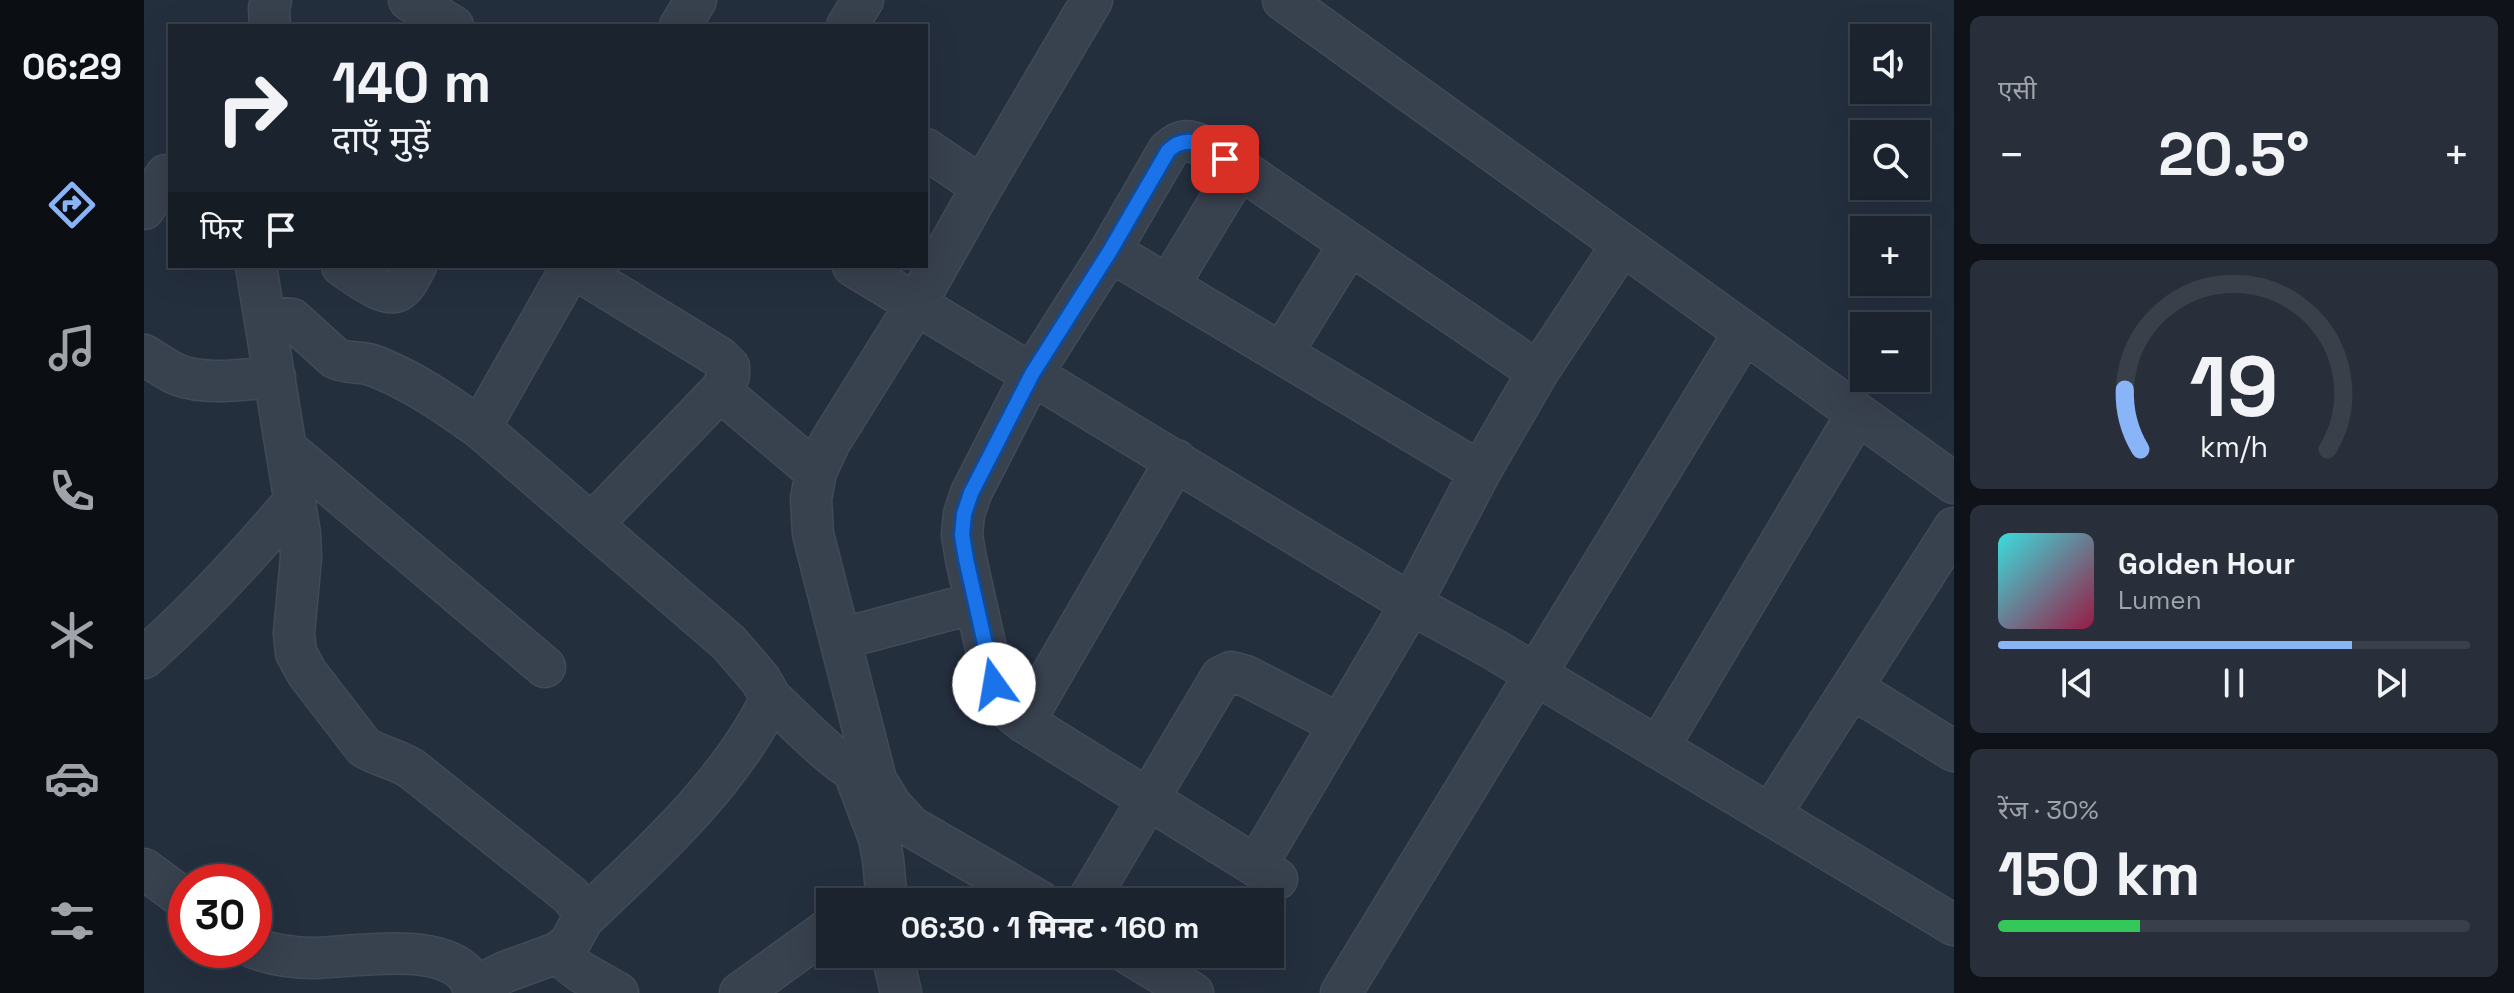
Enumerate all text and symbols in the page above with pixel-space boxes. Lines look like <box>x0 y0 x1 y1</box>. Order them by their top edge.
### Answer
map controls <box>1850 24 1930 392</box>
button: sound <box>1850 24 1930 104</box>
text: 06:29 <box>22 44 122 90</box>
text: 140 m <box>332 47 491 118</box>
icon: right <box>200 56 304 160</box>
text: एसी <box>1998 73 2037 107</box>
text: 20.5° <box>2158 116 2310 193</box>
text: दाएँ मुड़ें <box>332 117 430 163</box>
button: search <box>1850 120 1930 200</box>
pin <box>1191 125 1259 193</box>
text: − <box>1998 127 2025 183</box>
text: + <box>2443 127 2470 183</box>
icon: arrive <box>1203 137 1247 181</box>
icon: directions <box>44 177 100 233</box>
icon: arrive <box>259 208 303 252</box>
text: फिर <box>200 209 243 248</box>
button: + <box>1850 216 1930 296</box>
button: − <box>1850 312 1930 392</box>
icon: music <box>44 320 100 376</box>
text: 19 <box>2189 334 2279 440</box>
text: km/h <box>2200 430 2268 466</box>
icon: phone <box>44 463 100 519</box>
text: Golden Hour <box>2118 544 2295 583</box>
text: Lumen <box>2118 583 2202 617</box>
icon: climate <box>44 607 100 663</box>
position arrow <box>952 642 1036 726</box>
icon: previous <box>2055 661 2099 705</box>
icon: pause <box>2212 661 2256 705</box>
icon: next <box>2369 661 2413 705</box>
icon: car <box>44 750 100 806</box>
text: रेंज · 30% <box>1998 793 2099 827</box>
text: 150 km <box>1998 836 2200 913</box>
speed limit sign: 30 <box>168 864 272 968</box>
icon: filters <box>44 893 100 949</box>
text: 06:30 · 1 मिनट · 160 m <box>901 908 1199 947</box>

